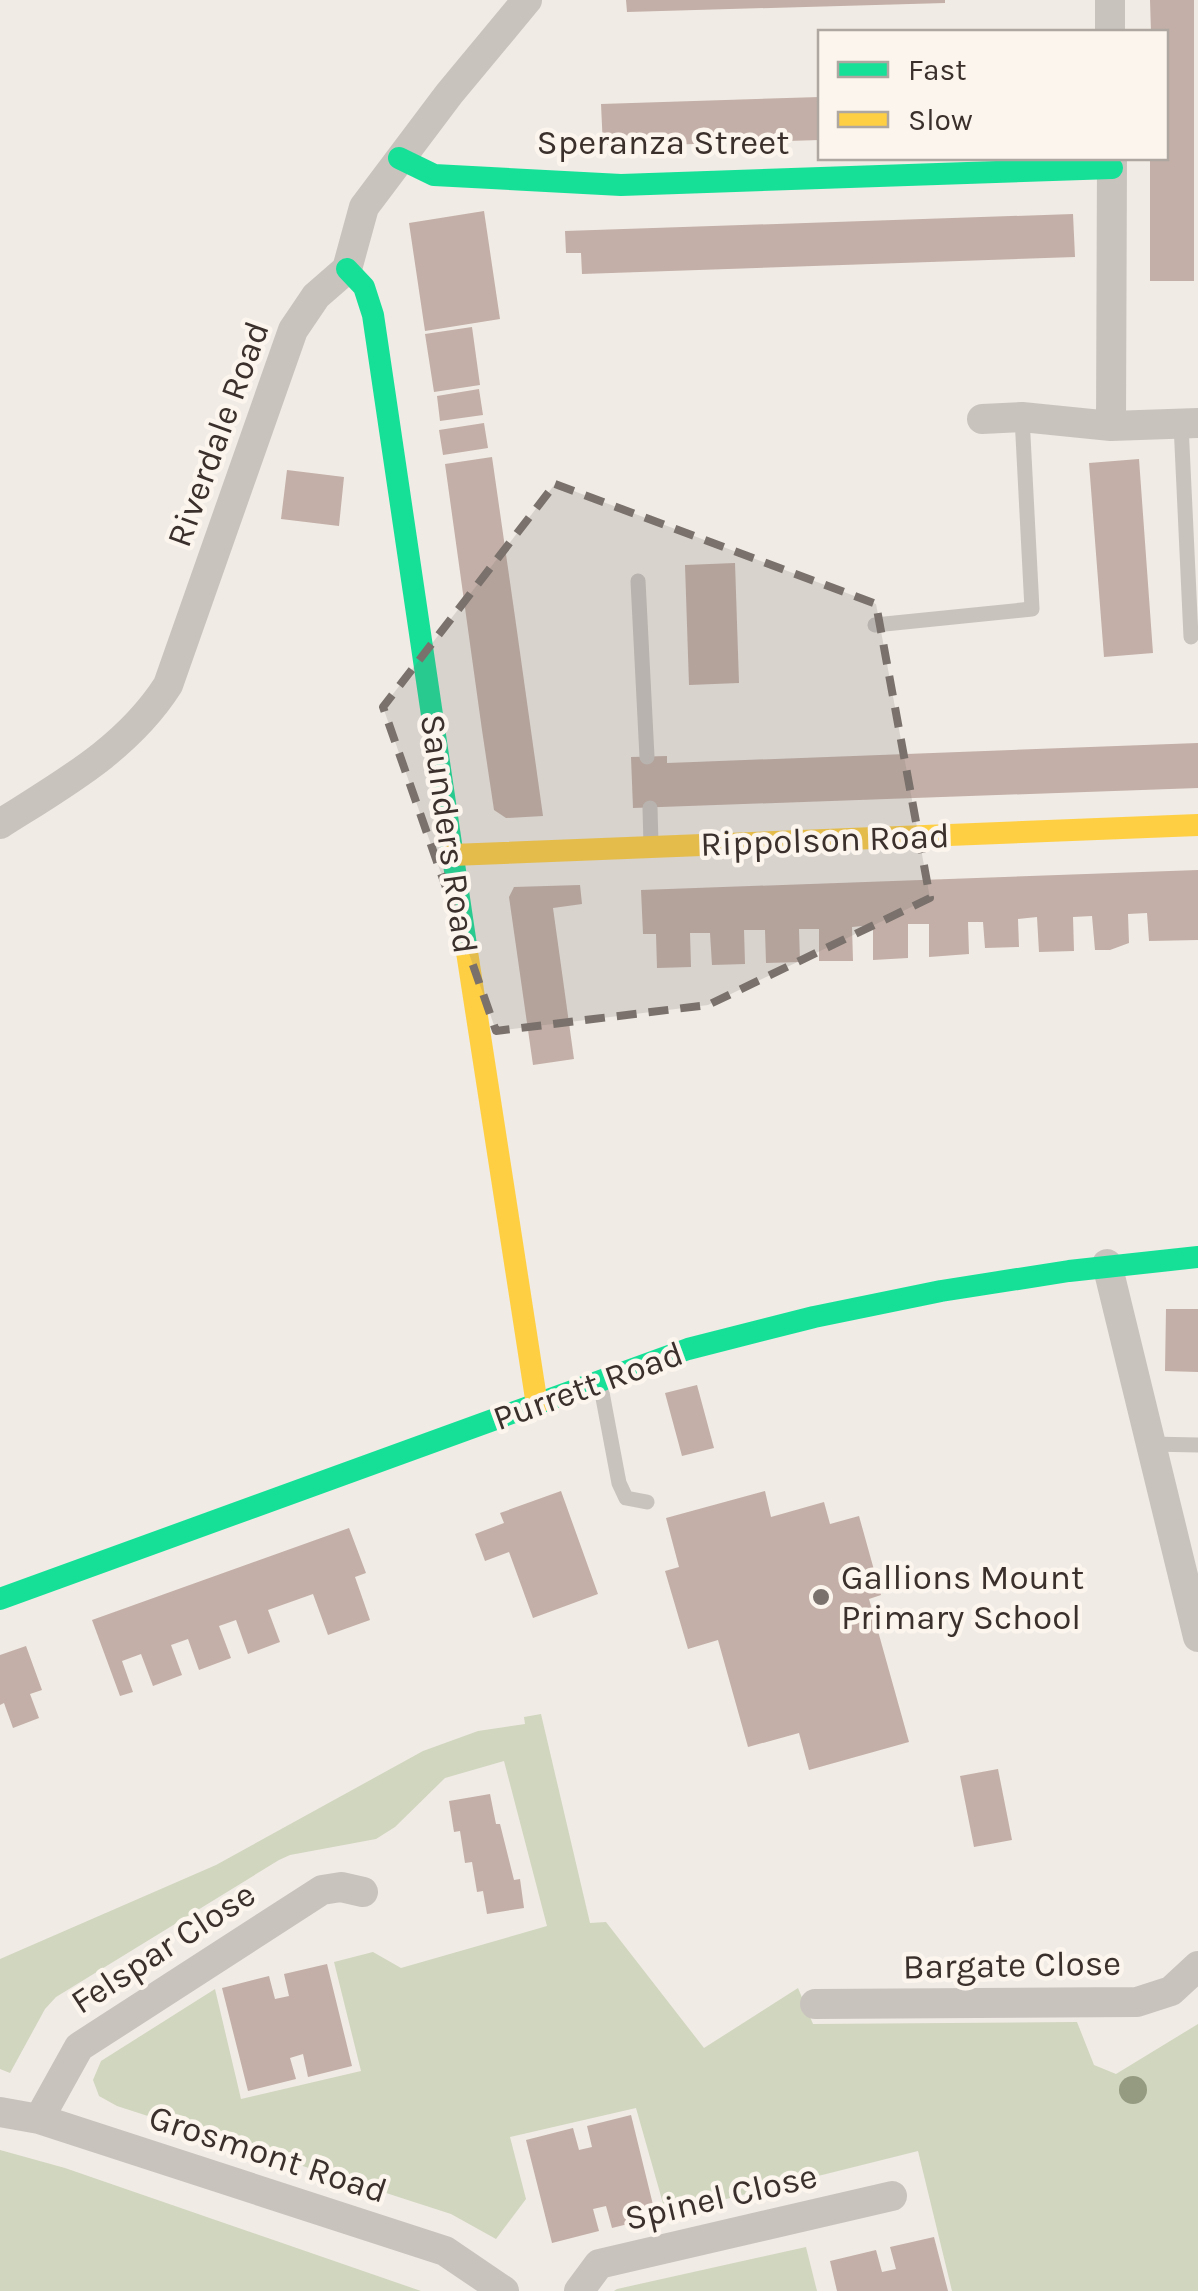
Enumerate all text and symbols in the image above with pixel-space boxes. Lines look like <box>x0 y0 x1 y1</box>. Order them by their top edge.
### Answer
legend <box>818 30 1168 160</box>
text: Fast <box>908 52 967 88</box>
text: Slow <box>908 102 973 138</box>
street label: Speranza Street <box>537 122 789 163</box>
street label: Riverdale Road <box>158 316 278 552</box>
street label: Saunders Road <box>412 712 486 956</box>
street label: Rippolson Road <box>700 815 950 865</box>
street label: Purrett Road <box>487 1333 689 1439</box>
place label: Gallions Mount Primary School <box>841 1557 1084 1638</box>
marker: Gallions Mount Primary School <box>810 1586 832 1608</box>
street label: Felspar Close <box>63 1873 263 2023</box>
street label: Bargate Close <box>902 1943 1122 1987</box>
street label: Grosmont Road <box>144 2096 392 2212</box>
street label: Spinel Close <box>621 2155 821 2239</box>

